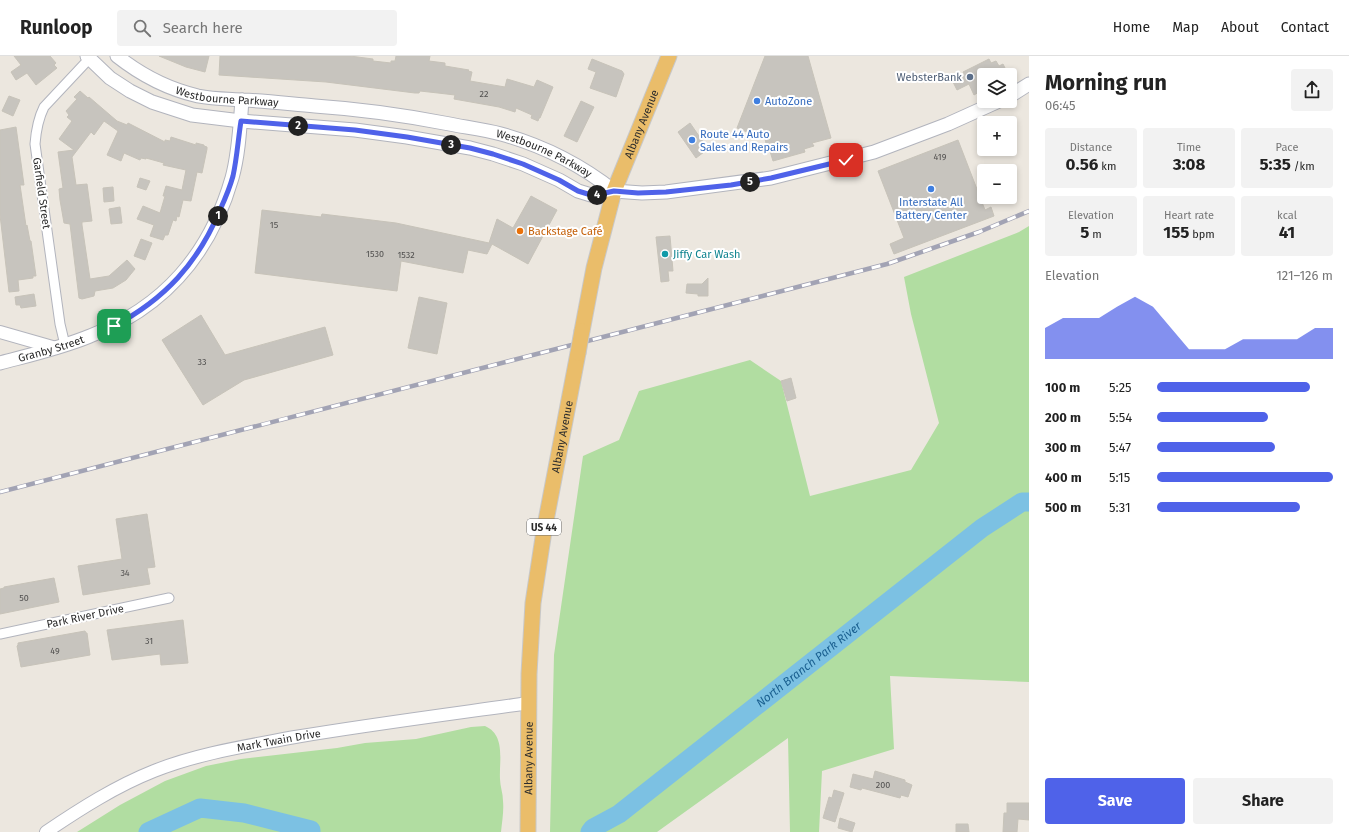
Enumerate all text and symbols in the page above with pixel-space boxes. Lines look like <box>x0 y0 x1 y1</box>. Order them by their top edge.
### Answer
search box <box>117 10 397 46</box>
text: Runloop <box>20 16 93 39</box>
icon: search <box>131 17 153 39</box>
text: Search here <box>163 19 243 37</box>
text: Home <box>1113 19 1150 36</box>
text: Map <box>1172 19 1199 36</box>
text: About <box>1221 19 1259 36</box>
text: Contact <box>1281 19 1329 36</box>
map controls <box>977 68 1017 204</box>
button: layers <box>977 68 1017 108</box>
text: Morning run <box>1045 69 1167 96</box>
button: share <box>1291 69 1333 111</box>
place label: WebsterBank <box>897 71 962 84</box>
marker: WebsterBank <box>965 72 975 82</box>
street label: Westbourne Parkway <box>174 84 280 110</box>
street label: Albany Avenue <box>622 88 662 161</box>
house number: 22 <box>480 89 488 99</box>
place label: AutoZone <box>765 95 812 108</box>
marker: AutoZone <box>752 96 762 106</box>
text: 06:45 <box>1045 98 1076 113</box>
pin: 2 <box>288 116 308 136</box>
button: + <box>977 116 1017 156</box>
text: 2 <box>295 119 301 132</box>
street label: Westbourne Parkway <box>495 127 595 181</box>
place label: Route 44 Auto Sales and Repairs <box>700 128 788 154</box>
pin: 3 <box>441 135 461 155</box>
marker: Route 44 Auto Sales and Repairs <box>687 135 697 145</box>
text: 3 <box>448 138 454 151</box>
text: Distance <box>1070 141 1112 154</box>
text: Time <box>1177 141 1201 154</box>
text: Pace <box>1276 141 1298 154</box>
pin <box>829 143 863 177</box>
icon: check <box>835 149 857 171</box>
house number: 419 <box>934 152 947 162</box>
text: 0.56 <box>1066 154 1098 175</box>
text: 3:08 <box>1173 154 1205 175</box>
text: 5:35 <box>1259 154 1291 175</box>
street label: Garfield Street <box>30 157 53 230</box>
text: km <box>1098 160 1116 173</box>
text: /km <box>1291 160 1315 173</box>
button: − <box>977 164 1017 204</box>
pin: 5 <box>740 172 760 192</box>
text: 5 <box>747 175 753 188</box>
marker: Interstate All Battery Center <box>926 184 936 194</box>
pin: 4 <box>587 185 607 205</box>
text: 4 <box>594 188 600 201</box>
place label: Interstate All Battery Center <box>895 196 967 222</box>
pin: 1 <box>208 206 228 226</box>
text: 1 <box>215 209 221 222</box>
text: Elevation <box>1068 209 1114 222</box>
text: Heart rate <box>1164 209 1214 222</box>
text: kcal <box>1277 209 1297 222</box>
house number: 15 <box>270 220 279 230</box>
text: 5 <box>1080 222 1089 243</box>
text: 155 <box>1163 222 1189 243</box>
text: 41 <box>1279 222 1295 243</box>
place label: Backstage Café <box>528 225 602 238</box>
marker: Backstage Café <box>515 226 525 236</box>
text: m <box>1089 228 1102 241</box>
text: bpm <box>1189 228 1215 241</box>
place label: Jiffy Car Wash <box>673 248 741 261</box>
house number: 1530 <box>366 249 384 259</box>
marker: Jiffy Car Wash <box>660 249 670 259</box>
house number: 1532 <box>397 250 415 260</box>
text: Elevation <box>1045 268 1099 283</box>
text: 121–126 m <box>1276 268 1333 283</box>
pin <box>97 309 131 343</box>
icon: arrive <box>103 315 125 337</box>
street label: Granby Street <box>17 333 86 365</box>
house number: 33 <box>198 357 206 367</box>
text: 100 m <box>1045 380 1080 395</box>
text: 5:25 <box>1109 380 1132 395</box>
street label: Albany Avenue <box>549 400 576 474</box>
text: 200 m <box>1045 410 1081 425</box>
text: 5:54 <box>1109 410 1132 425</box>
text: 300 m <box>1045 440 1081 455</box>
text: 5:47 <box>1109 440 1131 455</box>
text: 400 m <box>1045 470 1082 485</box>
text: 5:15 <box>1109 470 1130 485</box>
text: 500 m <box>1045 500 1081 515</box>
text: 5:31 <box>1109 500 1131 515</box>
road number: US 44 <box>527 519 561 535</box>
house number: 34 <box>120 568 130 578</box>
house number: 50 <box>19 593 29 603</box>
street label: Park River Drive <box>45 602 125 631</box>
water label: North Branch Park River <box>753 619 864 710</box>
house number: 31 <box>145 636 153 646</box>
house number: 49 <box>50 646 60 656</box>
street label: Albany Avenue <box>522 721 536 795</box>
street label: Mark Twain Drive <box>236 727 322 755</box>
button: Save <box>1045 778 1185 824</box>
button: Share <box>1193 778 1333 824</box>
house number: 200 <box>876 780 890 790</box>

